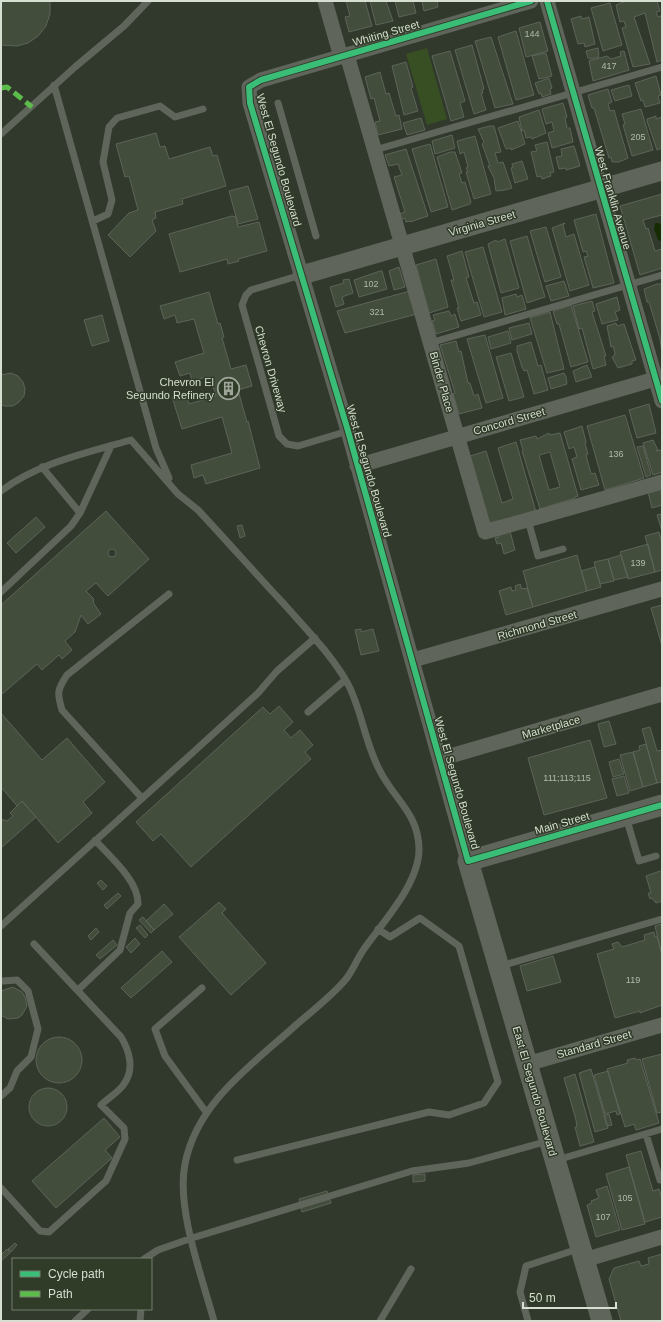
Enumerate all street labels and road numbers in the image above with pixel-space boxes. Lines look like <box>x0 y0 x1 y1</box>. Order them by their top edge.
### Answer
street label: Whiting Street <box>351 18 421 48</box>
street label: West El Segundo Boulevard <box>254 92 304 228</box>
street label: West Franklin Avenue <box>593 145 633 251</box>
street label: Virginia Street <box>447 208 517 238</box>
street label: Chevron Driveway <box>253 324 289 414</box>
street label: Binder Place <box>428 350 456 414</box>
street label: West El Segundo Boulevard <box>344 403 394 539</box>
street label: Concord Street <box>472 405 546 437</box>
street label: Richmond Street <box>496 608 578 642</box>
street label: Marketplace <box>521 713 581 741</box>
street label: West El Segundo Boulevard <box>432 715 482 851</box>
street label: Main Street <box>533 809 591 837</box>
street label: East El Segundo Boulevard <box>511 1025 559 1157</box>
street label: Standard Street <box>555 1028 633 1060</box>

